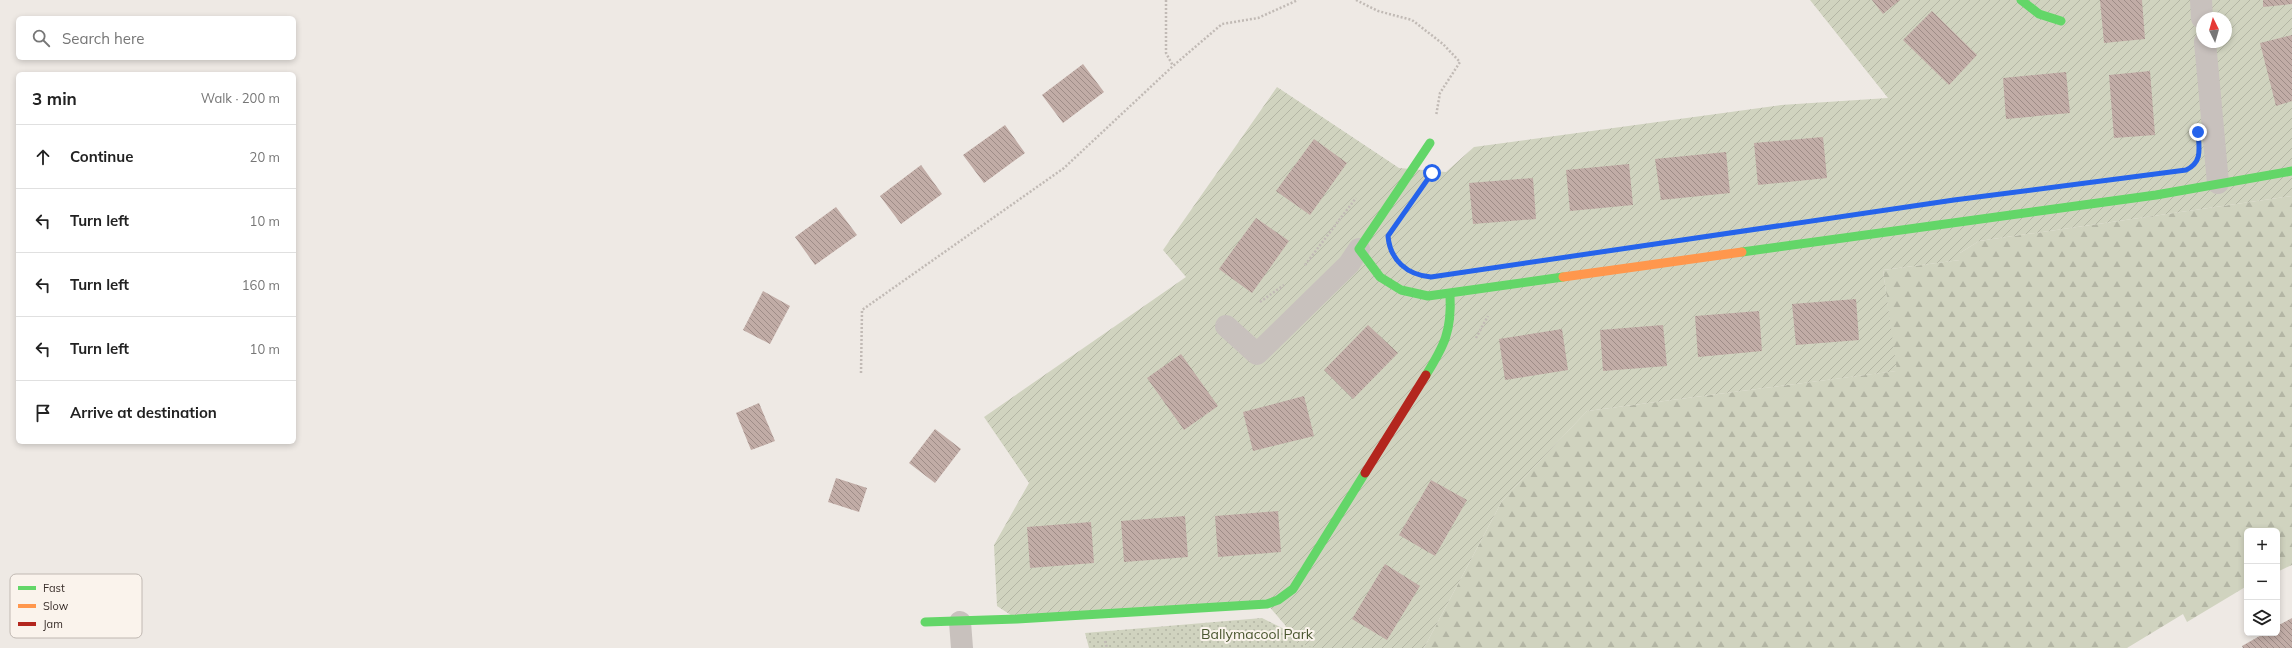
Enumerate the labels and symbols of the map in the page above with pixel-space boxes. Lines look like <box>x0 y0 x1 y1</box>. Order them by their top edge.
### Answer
north arrow <box>2196 12 2232 48</box>
route end <box>2189 123 2207 141</box>
route start <box>1423 164 1441 182</box>
legend <box>10 574 142 638</box>
text: Fast <box>43 581 65 595</box>
text: Slow <box>43 599 69 613</box>
text: Jam <box>43 617 63 631</box>
park label: Ballymacool Park <box>1201 625 1314 643</box>

